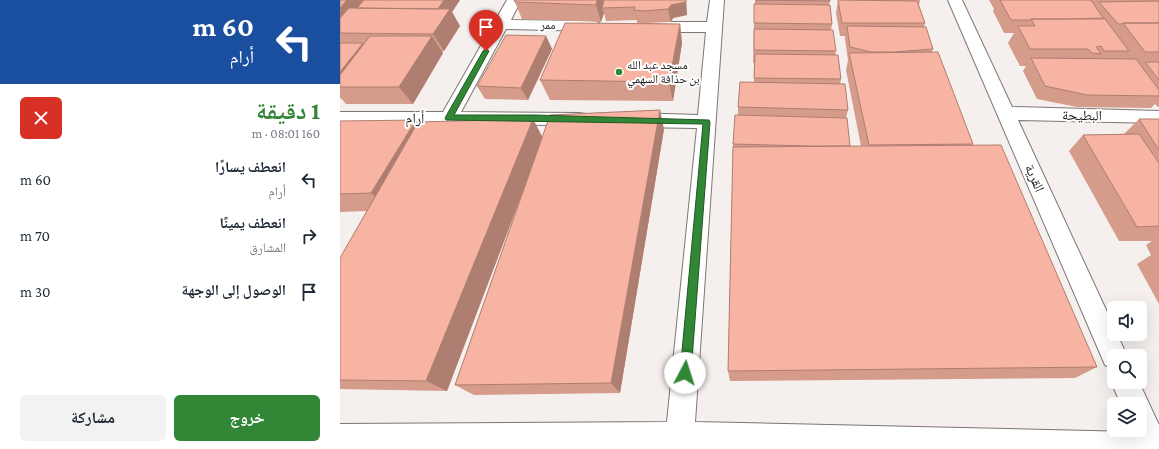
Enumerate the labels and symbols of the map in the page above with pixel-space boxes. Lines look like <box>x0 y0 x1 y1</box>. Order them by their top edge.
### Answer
pin <box>469 10 503 51</box>
street label: ممر <box>539 18 556 32</box>
place label: مسجد عبد الله بن حذافة السهمي <box>627 58 700 89</box>
marker: مسجد عبد الله بن حذافة السهمي <box>614 67 624 77</box>
street label: البطيحة <box>1062 107 1102 124</box>
street label: أرام <box>406 110 424 128</box>
street label: القرية <box>1021 162 1048 195</box>
position arrow <box>664 352 706 394</box>

